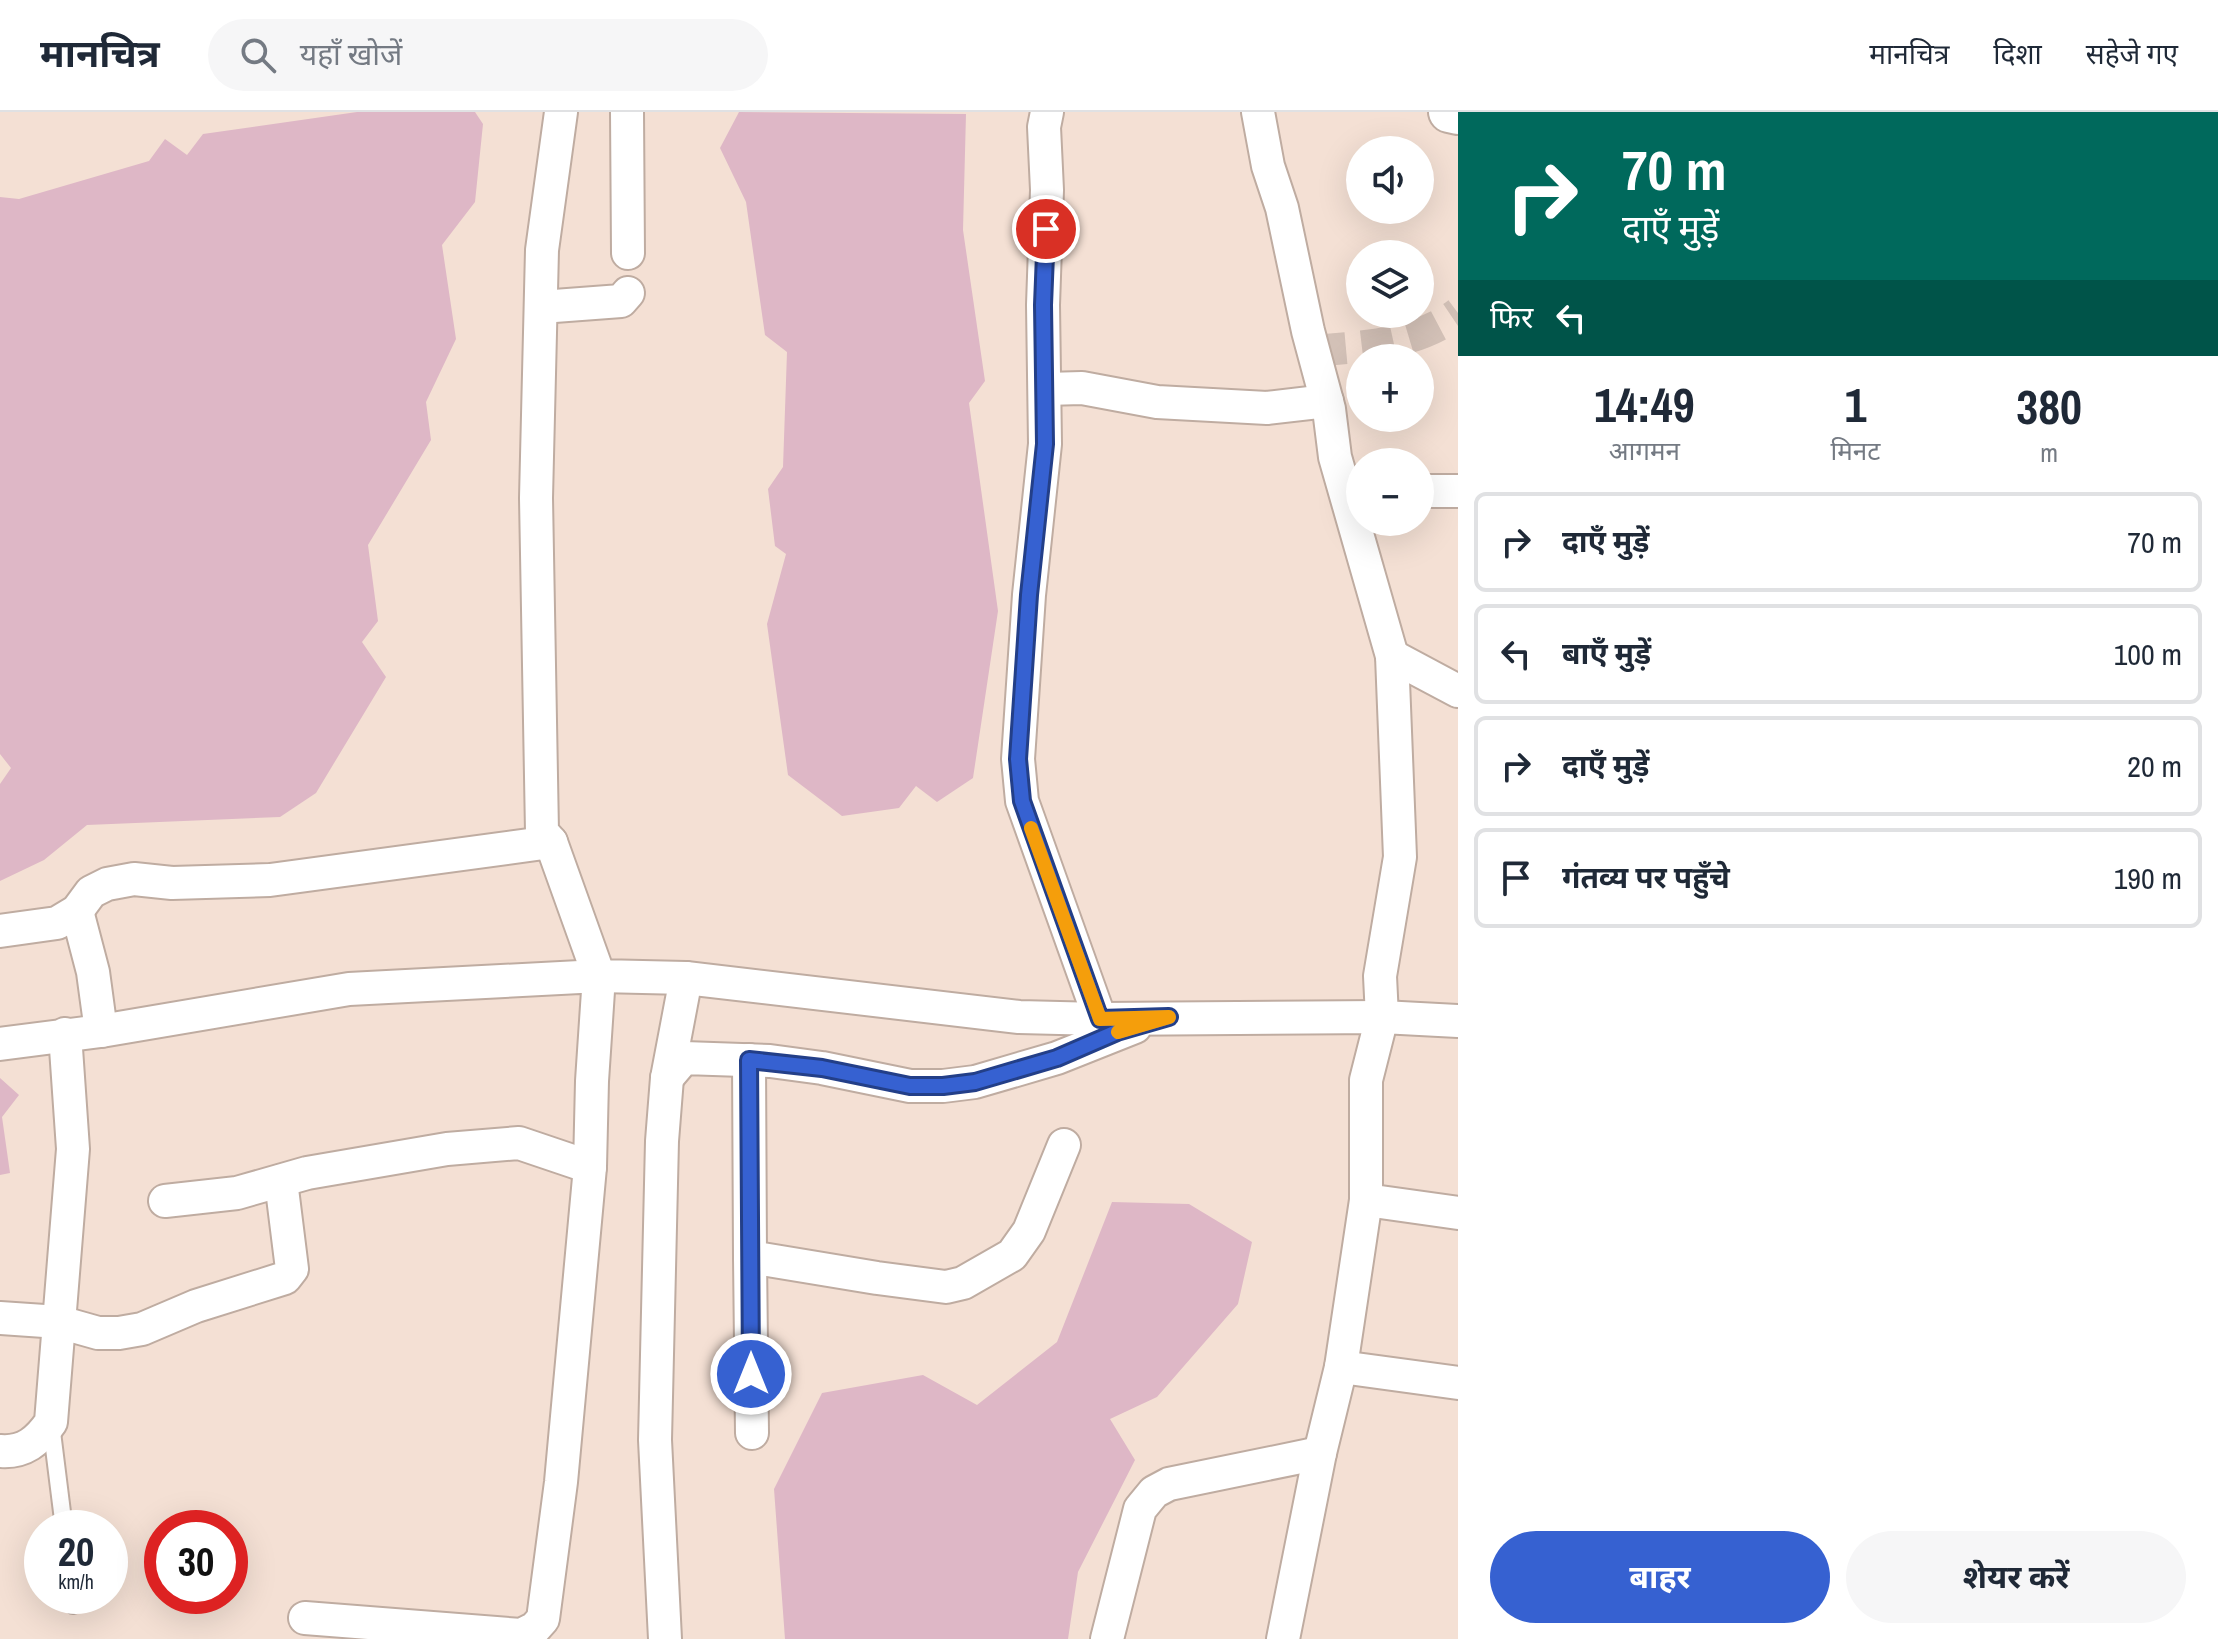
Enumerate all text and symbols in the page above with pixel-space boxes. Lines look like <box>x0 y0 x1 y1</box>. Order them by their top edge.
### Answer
search box <box>208 19 768 91</box>
text: मानचित्र <box>40 28 160 79</box>
icon: search <box>236 33 280 77</box>
text: यहाँ खोजें <box>300 34 402 74</box>
text: मानचित्र <box>1869 35 1949 73</box>
text: दिशा <box>1993 35 2042 73</box>
text: सहेजे गए <box>2086 35 2178 73</box>
text: 70 m <box>1622 132 1727 207</box>
map controls <box>1346 136 1434 536</box>
button: sound <box>1346 136 1434 224</box>
icon: right <box>1490 144 1594 248</box>
pin <box>1012 195 1080 263</box>
text: दाएँ मुड़ें <box>1622 204 1719 252</box>
icon: arrive <box>1024 207 1068 251</box>
button: layers <box>1346 240 1434 328</box>
icon: left <box>1549 296 1593 340</box>
text: फिर <box>1490 297 1533 337</box>
button: + <box>1346 344 1434 432</box>
text: 14:49 <box>1594 372 1695 437</box>
text: 1 <box>1845 372 1866 437</box>
text: 380 <box>2016 374 2082 439</box>
text: आगमन <box>1609 433 1680 468</box>
text: मिनट <box>1831 433 1880 468</box>
text: m <box>2040 435 2058 470</box>
button: − <box>1346 448 1434 536</box>
icon: right <box>1494 520 1538 564</box>
text: दाएँ मुड़ें <box>1562 521 1649 561</box>
text: 70 m <box>2127 522 2182 562</box>
icon: left <box>1494 632 1538 676</box>
text: बाएँ मुड़ें <box>1562 633 1651 673</box>
text: 100 m <box>2114 634 2182 674</box>
icon: right <box>1494 744 1538 788</box>
text: दाएँ मुड़ें <box>1562 745 1649 785</box>
text: 20 m <box>2127 746 2182 786</box>
icon: arrive <box>1494 856 1538 900</box>
text: गंतव्य पर पहुँचे <box>1562 857 1730 897</box>
text: 190 m <box>2114 858 2182 898</box>
position arrow <box>709 1332 793 1416</box>
speed limit sign: 30 <box>144 1510 248 1614</box>
text: 20 <box>58 1525 94 1578</box>
button: बाहर <box>1490 1531 1830 1623</box>
button: शेयर करें <box>1846 1531 2186 1623</box>
text: km/h <box>58 1568 94 1595</box>

